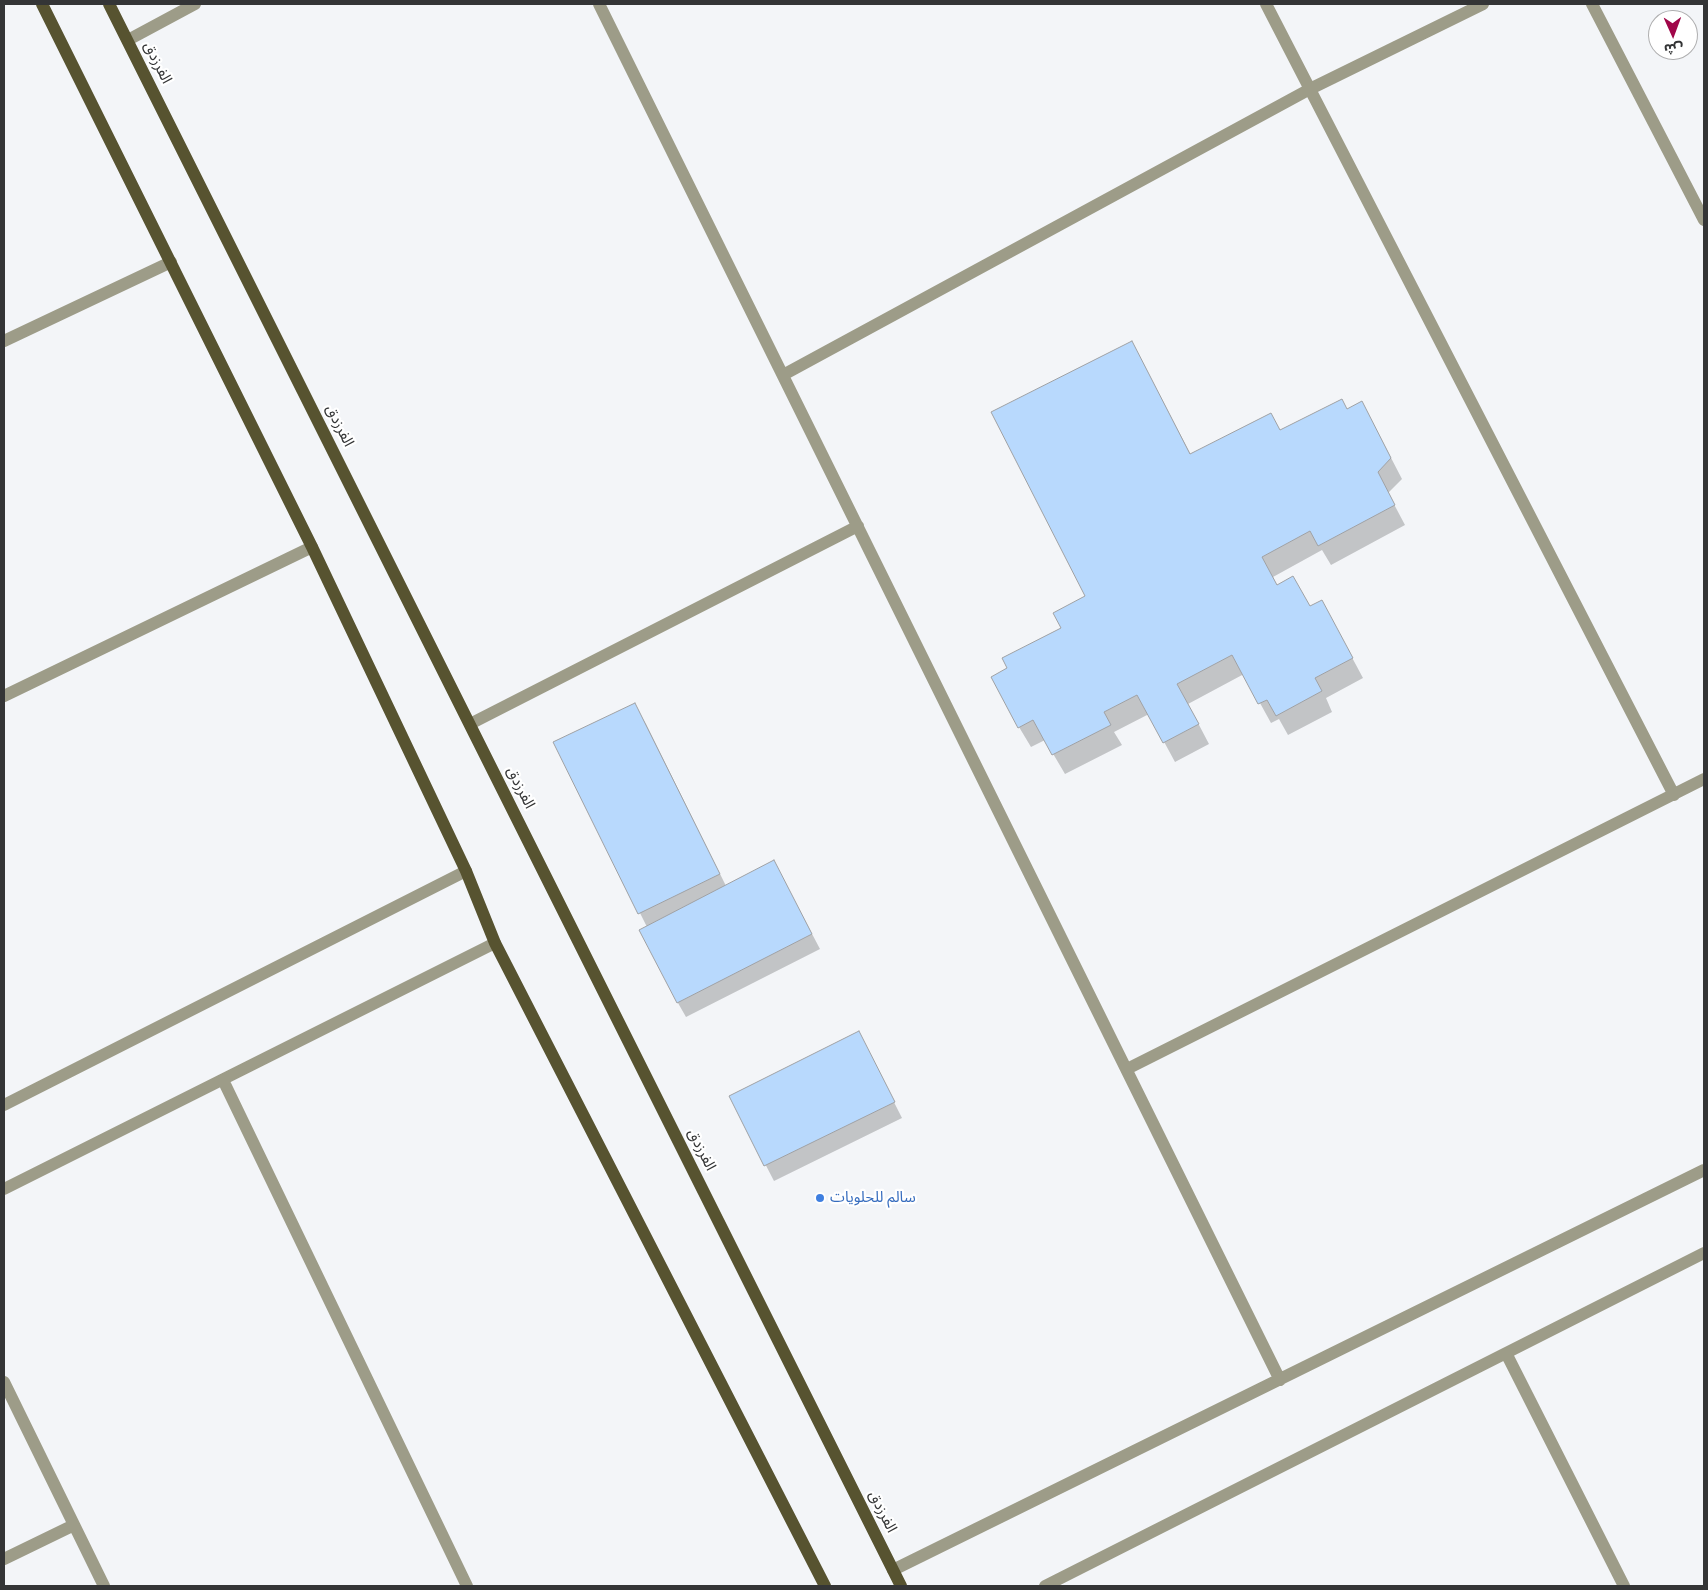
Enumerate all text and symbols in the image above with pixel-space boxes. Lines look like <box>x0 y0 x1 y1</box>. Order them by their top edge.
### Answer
north arrow <box>1648 10 1698 60</box>
street label: الفرزدق <box>139 39 175 87</box>
text: ش <box>1664 40 1683 58</box>
street label: الفرزدق <box>321 402 357 450</box>
street label: الفرزدق <box>502 764 538 812</box>
street label: الفرزدق <box>683 1126 719 1174</box>
place label: سالم للحلويات <box>830 1189 916 1207</box>
marker: سالم للحلويات <box>814 1192 826 1204</box>
street label: الفرزدق <box>864 1488 900 1536</box>

